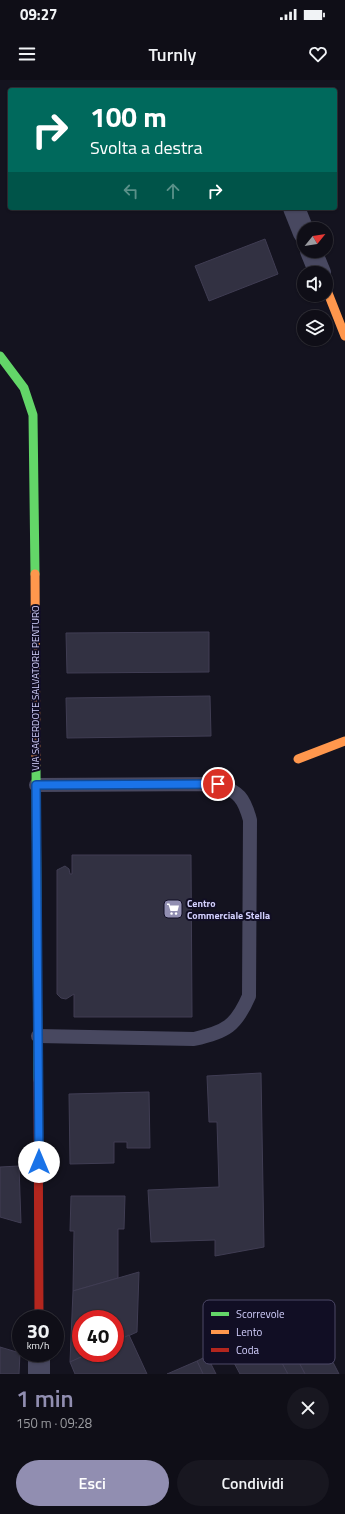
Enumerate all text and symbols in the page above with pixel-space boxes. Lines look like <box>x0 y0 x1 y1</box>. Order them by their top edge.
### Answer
text: 09:27 <box>20 3 57 26</box>
text: Turnly <box>149 41 196 68</box>
icon: menu <box>16 43 38 65</box>
icon: heart <box>307 43 329 65</box>
text: 100 m <box>90 95 167 138</box>
icon: right <box>24 104 76 156</box>
text: Svolta a destra <box>90 134 203 161</box>
icon: left <box>120 180 142 202</box>
icon: ahead <box>162 180 184 202</box>
icon: right <box>204 180 226 202</box>
north arrow <box>297 222 333 258</box>
map controls <box>297 222 333 346</box>
button: sound <box>297 266 333 302</box>
button: layers <box>297 310 333 346</box>
street label: VIA SACERDOTE SALVATORE PENTURO <box>28 605 43 771</box>
pin <box>201 767 235 801</box>
icon: arrive <box>207 773 229 795</box>
place label: Centro Commerciale Stella <box>187 896 270 923</box>
supermarket icon: Centro Commerciale Stella <box>162 898 184 920</box>
position arrow <box>18 1141 60 1183</box>
legend <box>203 1300 335 1364</box>
text: Scorrevole <box>236 1306 285 1322</box>
speed limit sign: 40 <box>72 1310 124 1362</box>
text: 30 <box>27 1315 49 1346</box>
text: Lento <box>236 1324 263 1340</box>
text: km/h <box>27 1338 49 1353</box>
text: Coda <box>236 1342 260 1358</box>
text: 1 min <box>16 1380 74 1416</box>
button: close <box>287 1387 329 1429</box>
text: 150 m · 09:28 <box>16 1413 92 1433</box>
button: Esci <box>16 1460 169 1506</box>
button: Condividi <box>177 1460 329 1506</box>

